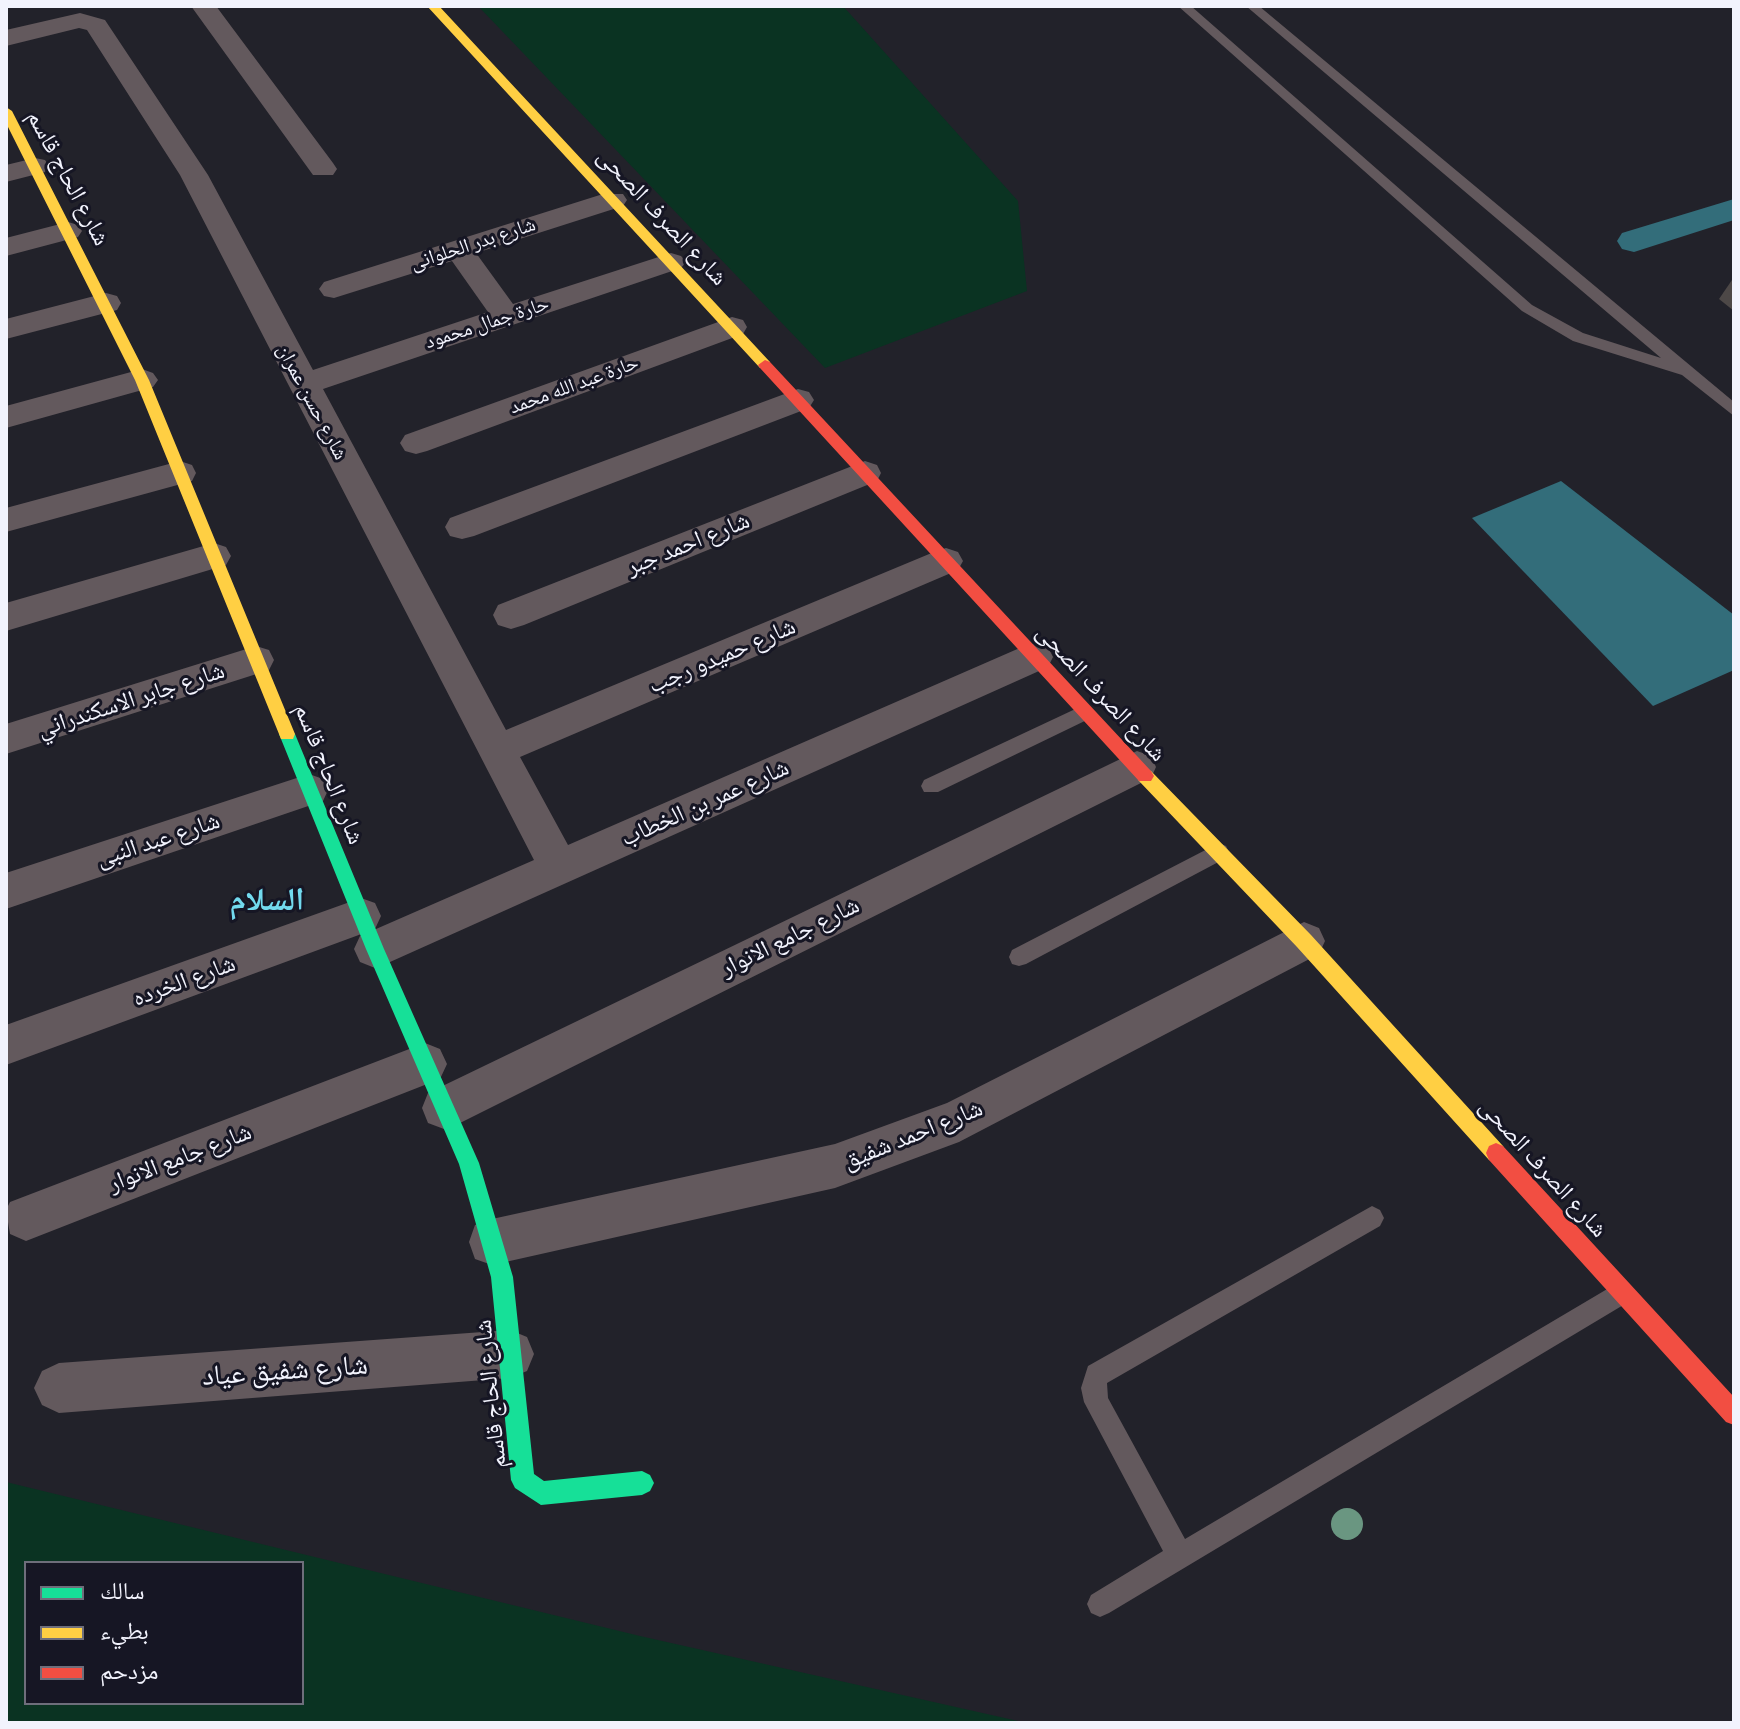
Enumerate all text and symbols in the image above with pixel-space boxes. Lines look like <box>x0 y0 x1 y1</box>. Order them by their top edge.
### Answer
street label: شارع الحاج قاسم <box>20 105 116 251</box>
street label: شارع الصرف الصحى <box>591 142 733 292</box>
street label: شارع بدر الحلوانى <box>407 212 539 276</box>
street label: حارة جمال محمود <box>422 292 552 354</box>
street label: شارع حسن عمران <box>271 340 353 464</box>
street label: حارة عبد الله محمد <box>506 351 642 419</box>
street label: شارع احمد جبر <box>622 506 754 582</box>
street label: شارع حميدو رجب <box>644 612 800 700</box>
street label: شارع الصرف الصحى <box>1030 618 1172 768</box>
street label: شارع جابر الاسكندراني <box>34 656 228 744</box>
street label: شارع الحاج قاسم <box>288 699 370 849</box>
street label: شارع عمر بن الخطاب <box>617 753 793 853</box>
street label: شارع عبد النبى <box>93 806 223 874</box>
district label: السلام <box>230 882 304 920</box>
street label: شارع جامع الانوار <box>716 891 864 983</box>
street label: شارع الخرده <box>129 949 239 1013</box>
street label: شارع الصرف الصحى <box>1473 1092 1613 1244</box>
street label: شارع احمد شفيق <box>839 1094 987 1176</box>
street label: شارع جامع الانوار <box>104 1117 256 1199</box>
street label: شارع الحاج قاسم <box>469 1318 513 1470</box>
street label: شارع شفيق عياد <box>201 1348 369 1394</box>
legend <box>24 1561 304 1705</box>
text: سالك <box>100 1576 145 1605</box>
text: بطيء <box>100 1616 149 1645</box>
text: مزدحم <box>100 1656 159 1685</box>

